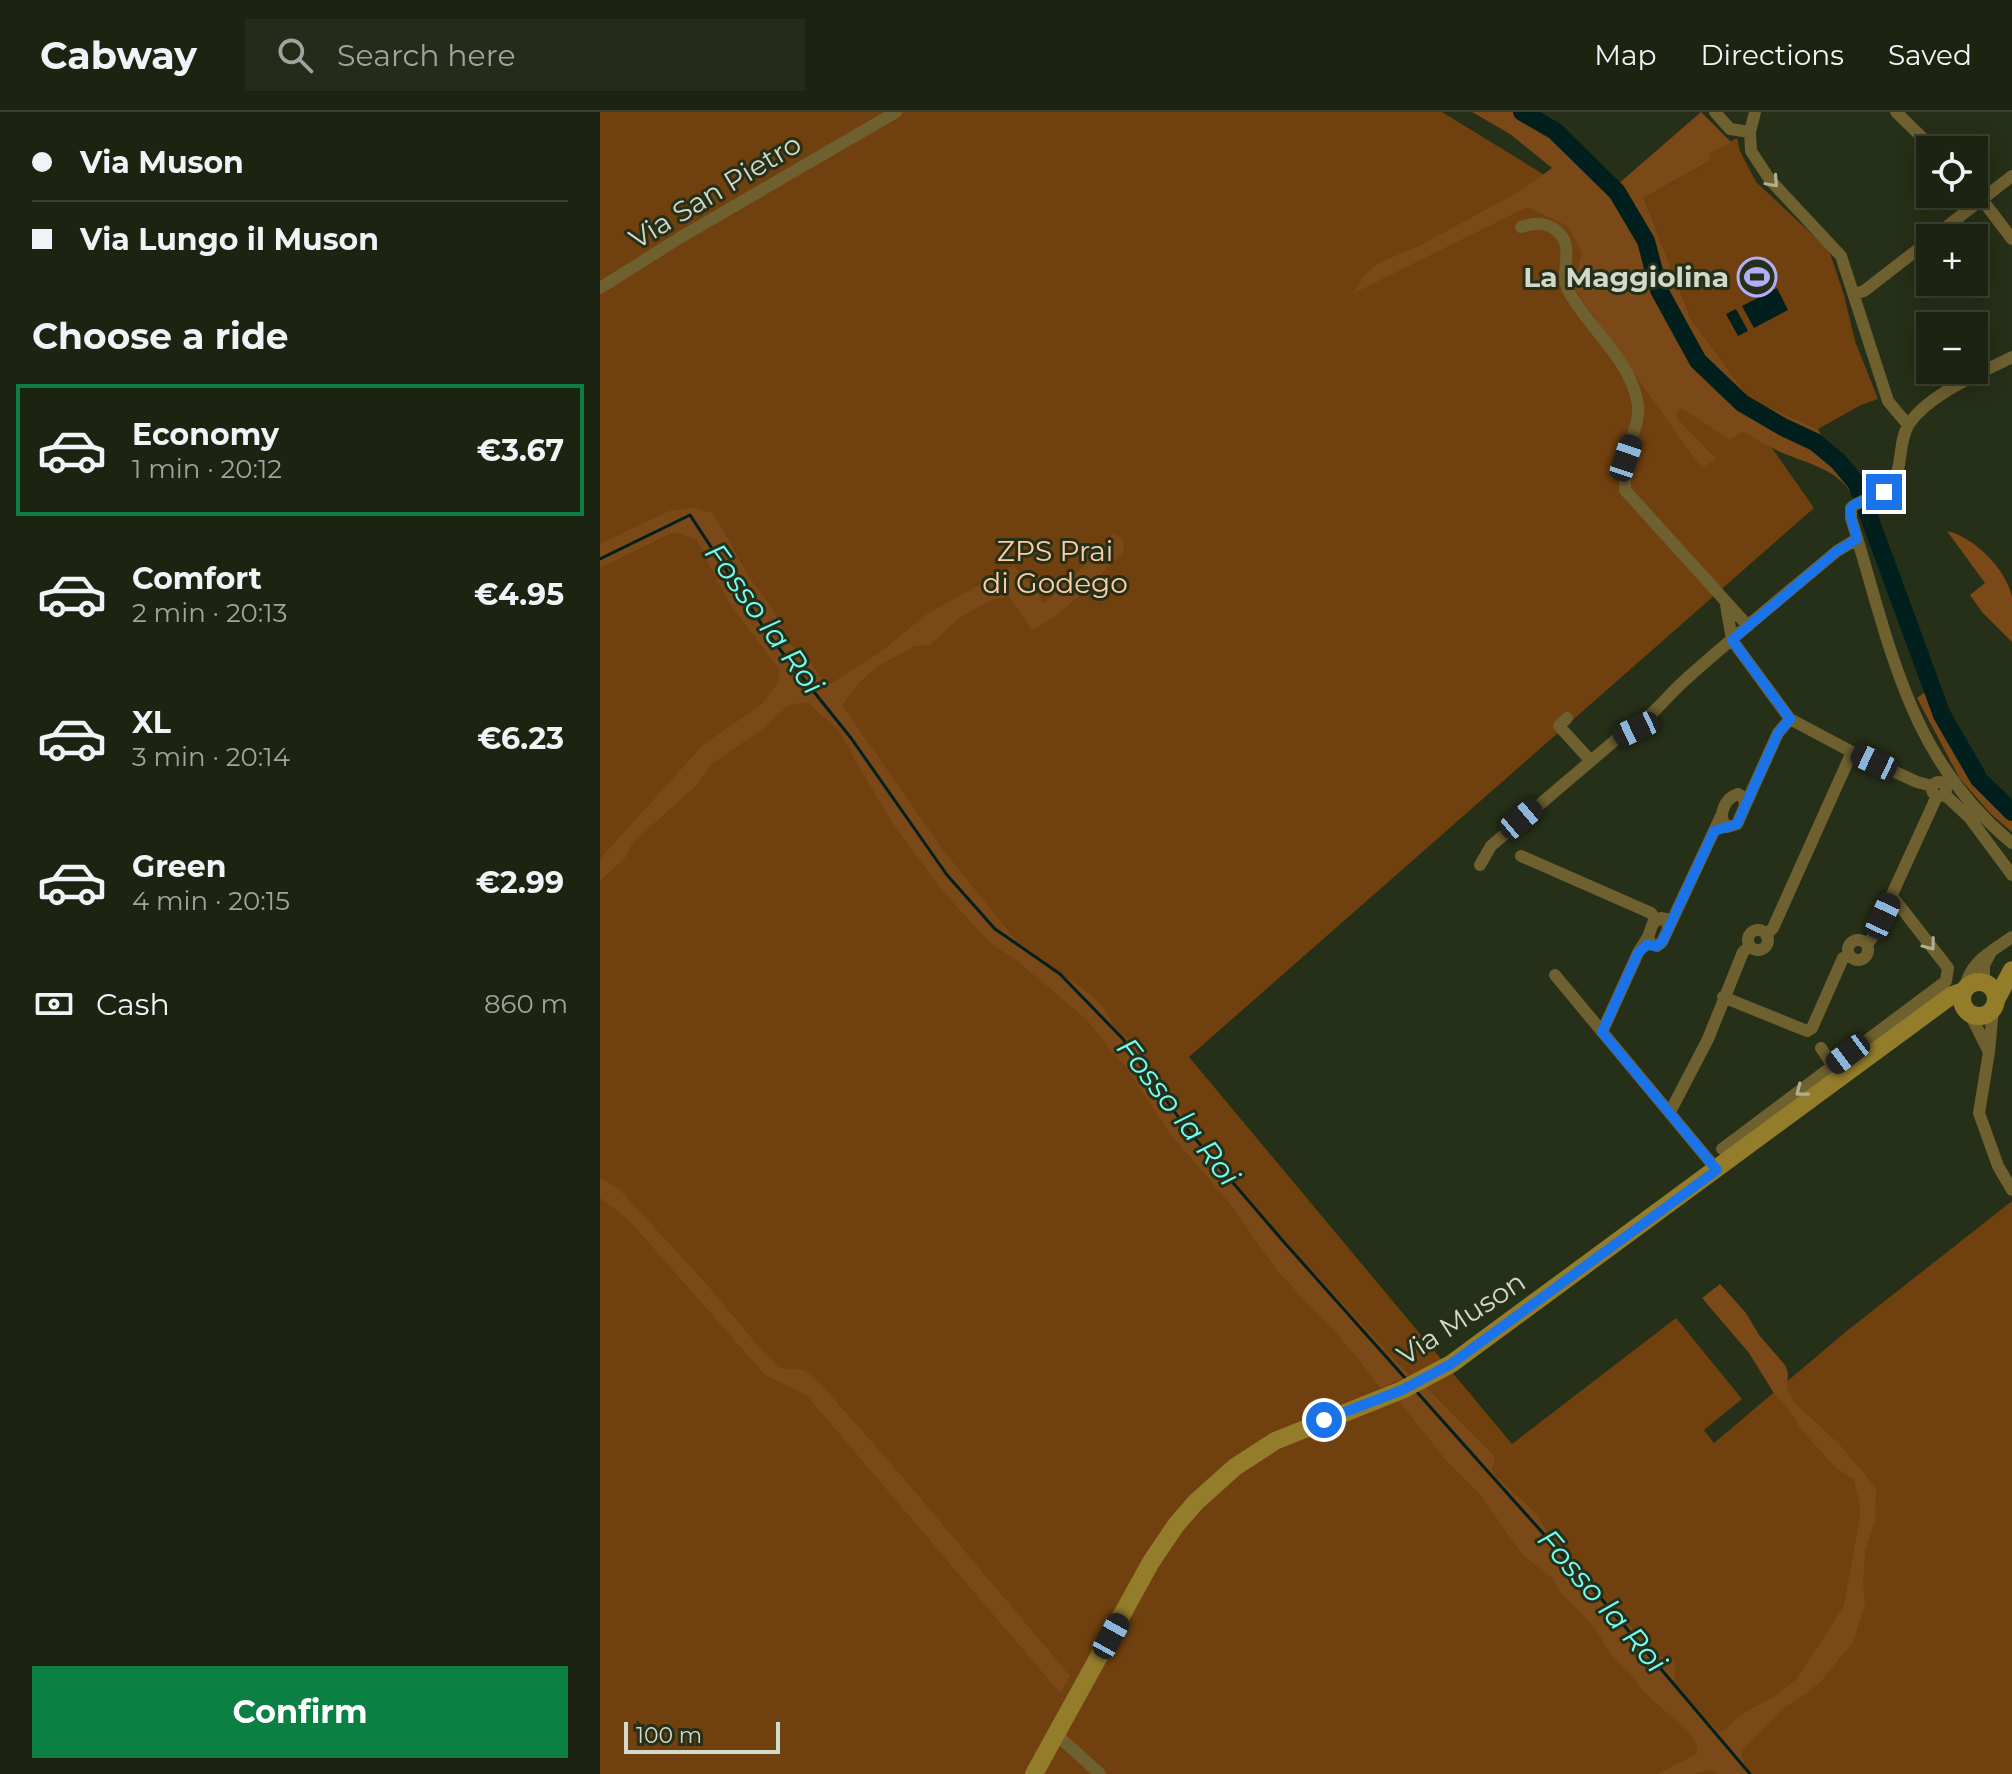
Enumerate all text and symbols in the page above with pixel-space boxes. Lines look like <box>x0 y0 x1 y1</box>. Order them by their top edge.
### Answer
search box <box>245 19 805 91</box>
text: Cabway <box>40 32 197 79</box>
icon: search <box>273 33 317 77</box>
text: Search here <box>337 37 516 74</box>
text: Map <box>1594 38 1656 72</box>
text: Directions <box>1700 38 1844 72</box>
text: Saved <box>1888 38 1972 72</box>
street label: Via San Pietro <box>623 126 807 256</box>
map controls <box>1916 136 1988 384</box>
button: locate <box>1916 136 1988 208</box>
text: Via Muson <box>80 144 244 181</box>
one-way arrow <box>1764 173 1778 188</box>
text: Via Lungo il Muson <box>80 221 379 258</box>
button: + <box>1916 224 1988 296</box>
sports icon: La Maggiolina <box>1736 256 1778 298</box>
place label: La Maggiolina <box>1523 260 1729 294</box>
button: − <box>1916 312 1988 384</box>
text: Choose a ride <box>32 314 289 358</box>
icon: car <box>36 414 108 486</box>
text: Economy <box>132 416 279 453</box>
car <box>1607 431 1645 485</box>
text: €3.67 <box>477 432 564 469</box>
text: 1 min · 20:12 <box>132 453 282 485</box>
route end <box>1866 474 1902 510</box>
park label: ZPS Prai di Godego <box>982 534 1128 600</box>
water label: Fosso la Roi <box>697 536 832 702</box>
icon: car <box>36 558 108 630</box>
text: Comfort <box>132 560 262 597</box>
text: €4.95 <box>474 576 564 613</box>
text: 2 min · 20:13 <box>132 597 287 629</box>
icon: car <box>36 702 108 774</box>
text: XL <box>132 704 171 741</box>
car <box>1609 708 1663 750</box>
text: €6.23 <box>477 720 564 757</box>
text: 3 min · 20:14 <box>132 741 290 773</box>
car <box>1847 741 1901 783</box>
car <box>1495 794 1547 844</box>
icon: car <box>36 846 108 918</box>
text: Green <box>132 848 226 885</box>
text: €2.99 <box>476 864 564 901</box>
text: 4 min · 20:15 <box>132 885 290 917</box>
car <box>1862 889 1904 943</box>
one-way arrow <box>1921 936 1935 951</box>
icon: cash <box>32 982 76 1026</box>
text: Cash <box>96 986 170 1023</box>
text: 860 m <box>484 988 568 1020</box>
water label: Fosso la Roi <box>1109 1030 1248 1194</box>
car <box>1822 1030 1874 1078</box>
one-way arrow <box>1796 1081 1810 1096</box>
street label: Via Muson <box>1390 1264 1532 1372</box>
route start <box>1306 1402 1342 1438</box>
water label: Fosso la Roi <box>1530 1521 1675 1681</box>
car <box>1089 1609 1133 1663</box>
button: Confirm <box>32 1666 568 1758</box>
scale bar <box>624 1718 780 1754</box>
text: 100 m <box>636 1722 702 1749</box>

